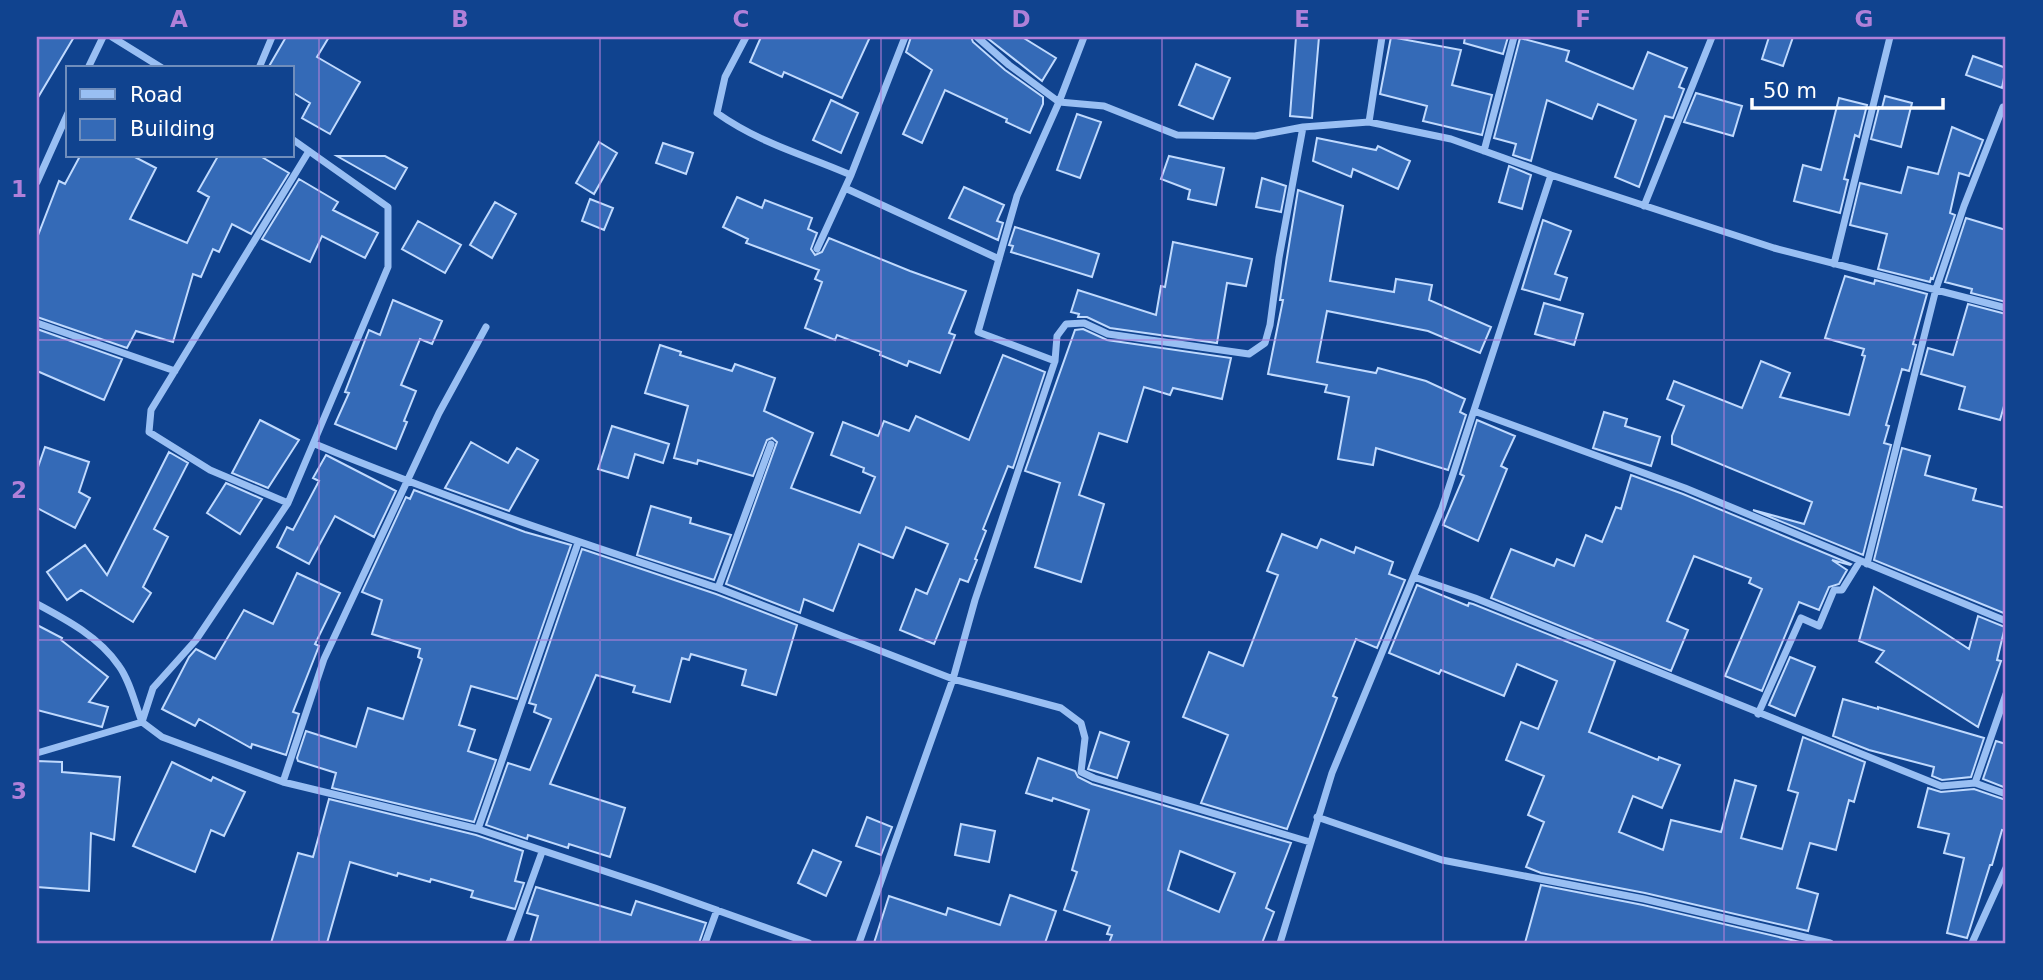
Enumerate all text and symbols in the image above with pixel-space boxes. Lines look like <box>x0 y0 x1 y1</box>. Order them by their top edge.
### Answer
text: A <box>170 6 188 32</box>
text: B <box>451 6 469 32</box>
text: C <box>733 6 749 32</box>
text: D <box>1011 6 1031 32</box>
text: E <box>1294 6 1310 32</box>
text: F <box>1575 6 1591 32</box>
text: G <box>1855 6 1873 32</box>
legend <box>66 66 294 158</box>
scale bar <box>1752 66 1943 110</box>
text: 50 m <box>1763 79 1817 103</box>
text: Road <box>130 83 183 107</box>
text: Building <box>130 117 215 141</box>
text: 1 <box>11 176 27 202</box>
text: 2 <box>11 477 27 503</box>
text: 3 <box>11 778 27 804</box>

